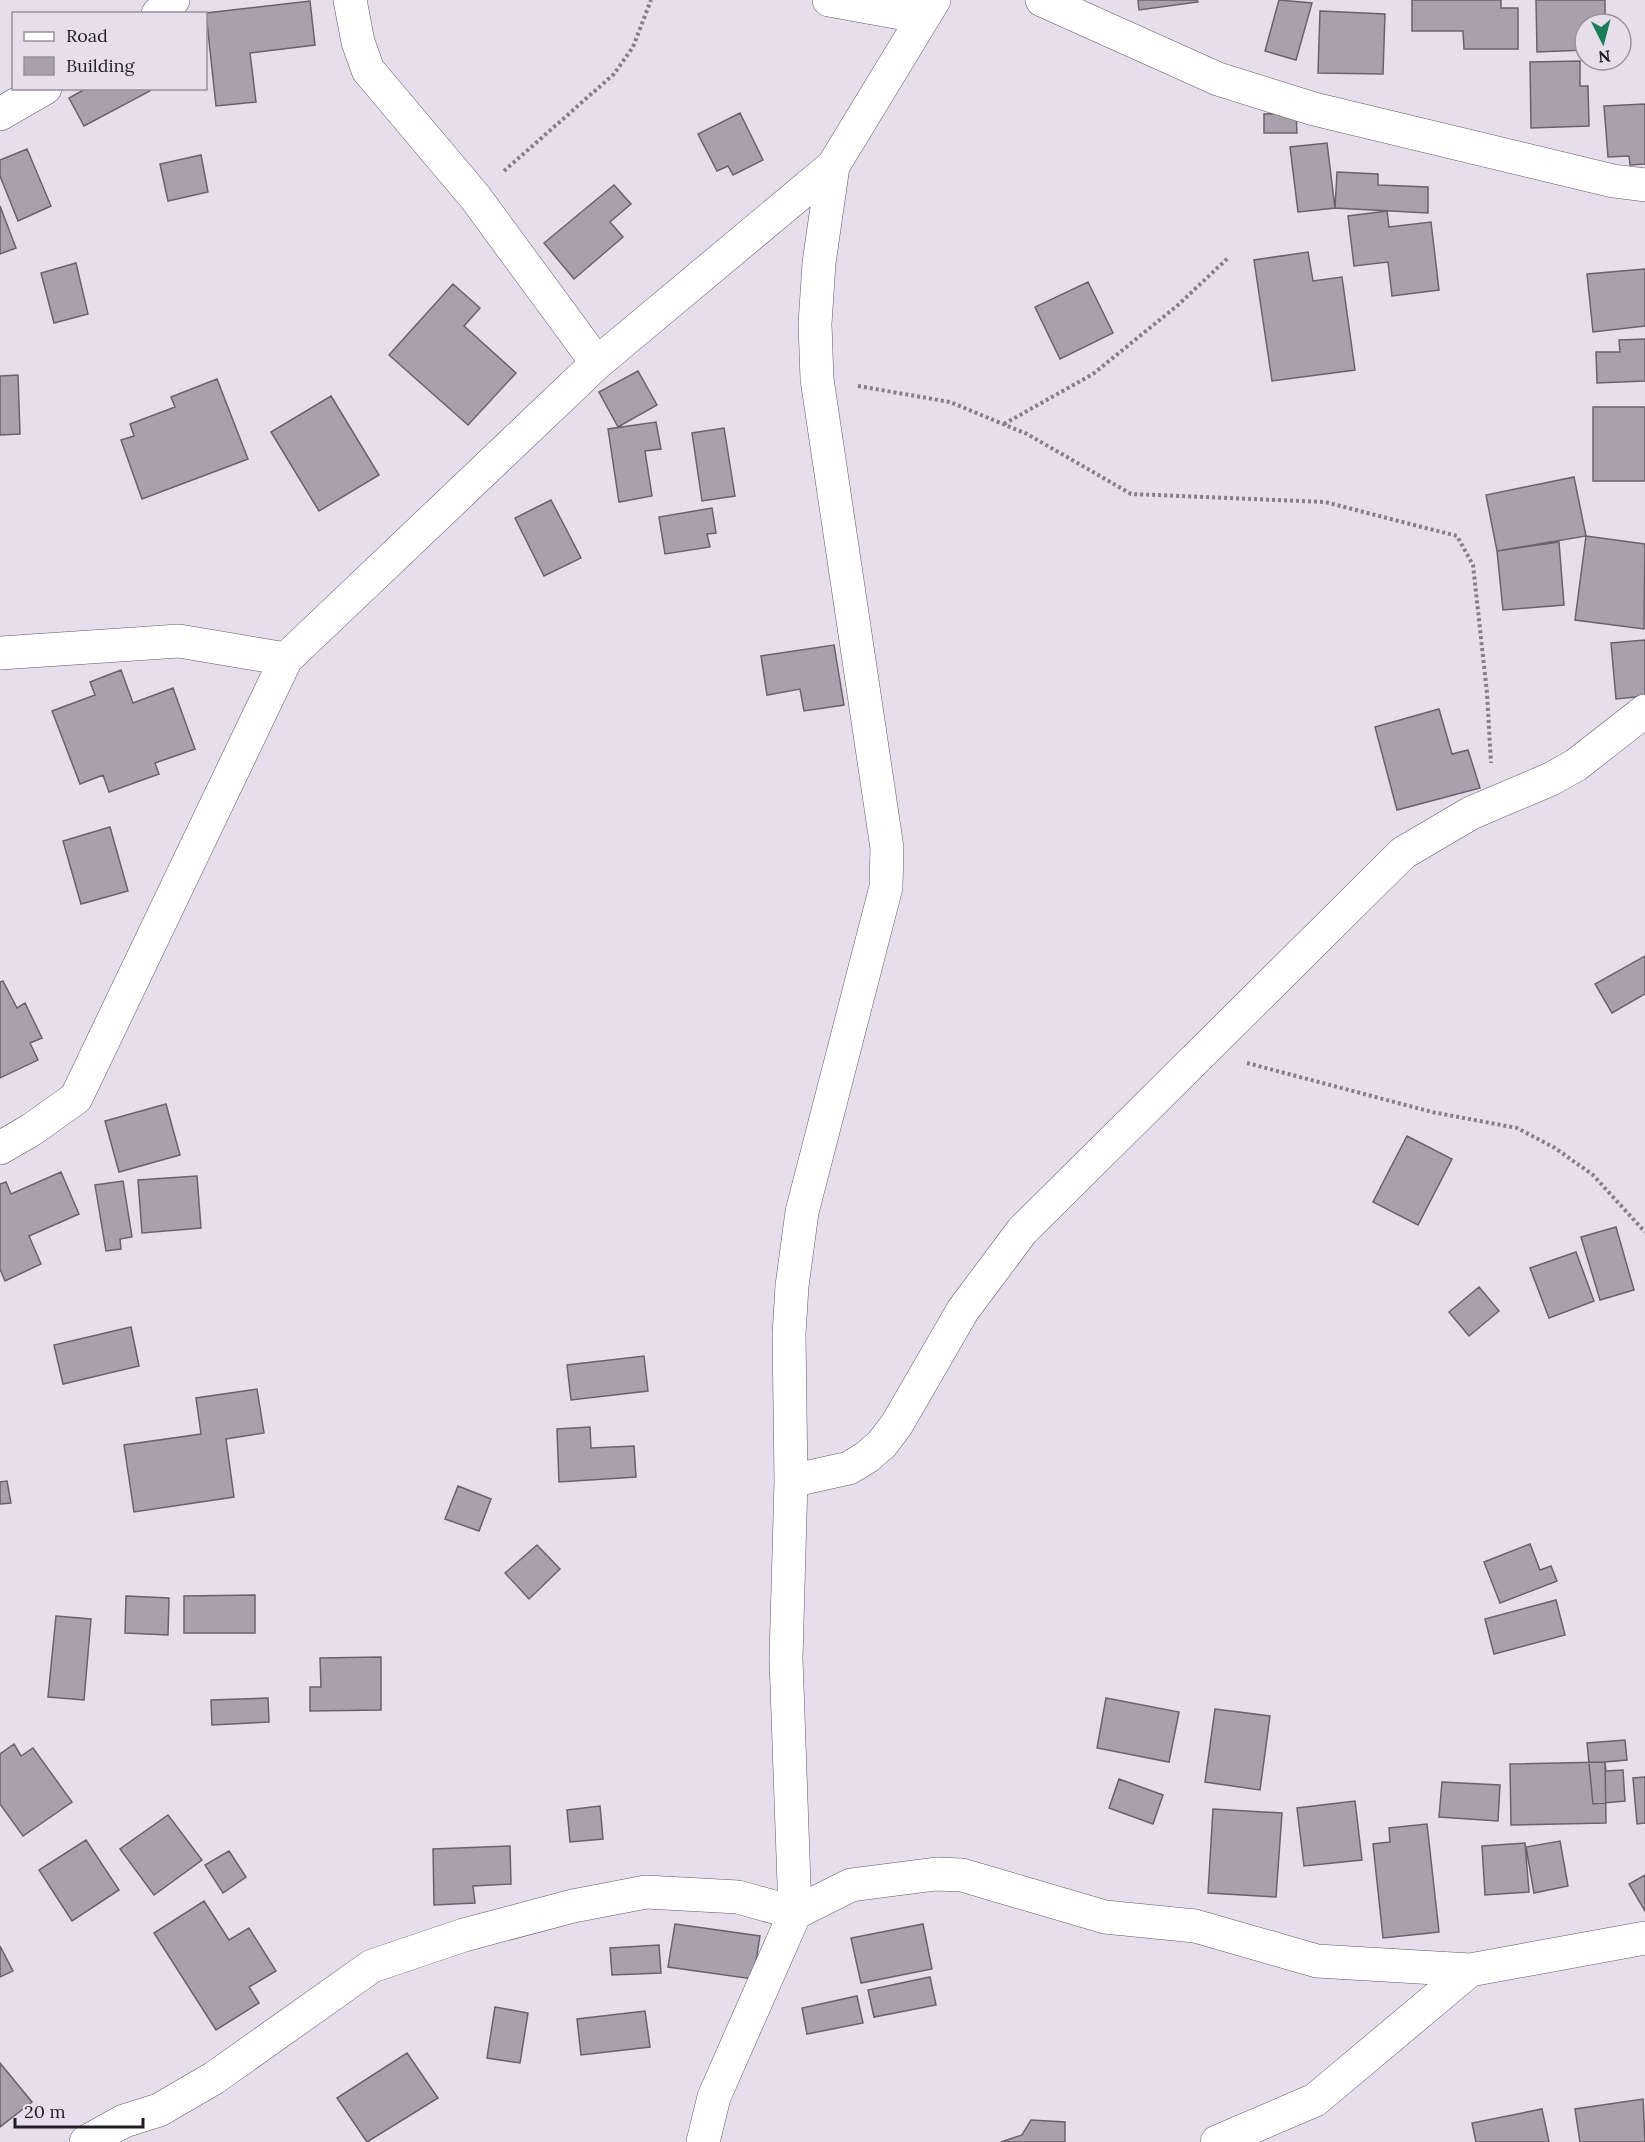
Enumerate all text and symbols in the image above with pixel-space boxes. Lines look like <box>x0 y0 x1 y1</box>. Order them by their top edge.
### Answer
legend <box>12 12 207 90</box>
north arrow <box>1573 12 1633 72</box>
text: Road <box>66 24 108 47</box>
text: N <box>1597 46 1612 68</box>
text: Building <box>66 54 136 77</box>
scale bar <box>15 2091 142 2129</box>
text: 20 m <box>24 2100 66 2123</box>

